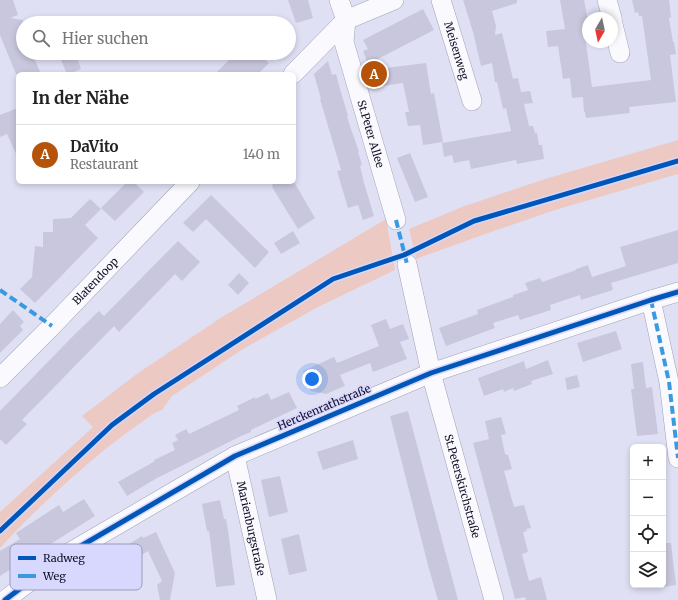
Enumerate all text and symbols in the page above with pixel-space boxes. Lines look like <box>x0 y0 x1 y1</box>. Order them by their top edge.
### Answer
north arrow <box>582 12 618 48</box>
search box <box>16 16 296 60</box>
street label: Meisenweg <box>441 20 472 82</box>
icon: search <box>30 27 52 49</box>
text: Hier suchen <box>62 29 149 48</box>
pin: A <box>361 59 387 89</box>
text: In der Nähe <box>32 87 129 109</box>
street label: St.Peter Allee <box>354 98 387 170</box>
text: DaVito <box>70 137 119 156</box>
text: A <box>40 146 50 163</box>
text: 140 m <box>243 146 280 163</box>
text: Restaurant <box>70 156 138 173</box>
street label: Blatendoop <box>69 254 121 308</box>
your location <box>302 369 322 389</box>
street label: Herckenrathstraße <box>275 381 373 433</box>
street label: St.Peterskirchstraße <box>441 433 484 540</box>
map controls <box>630 444 666 588</box>
button: + <box>630 444 666 480</box>
street label: Marienburgstraße <box>234 480 268 577</box>
button: − <box>630 480 666 516</box>
button: locate <box>630 516 666 552</box>
legend <box>10 544 142 590</box>
text: Radweg <box>43 551 85 565</box>
button: layers <box>630 552 666 588</box>
text: Weg <box>42 569 66 583</box>

